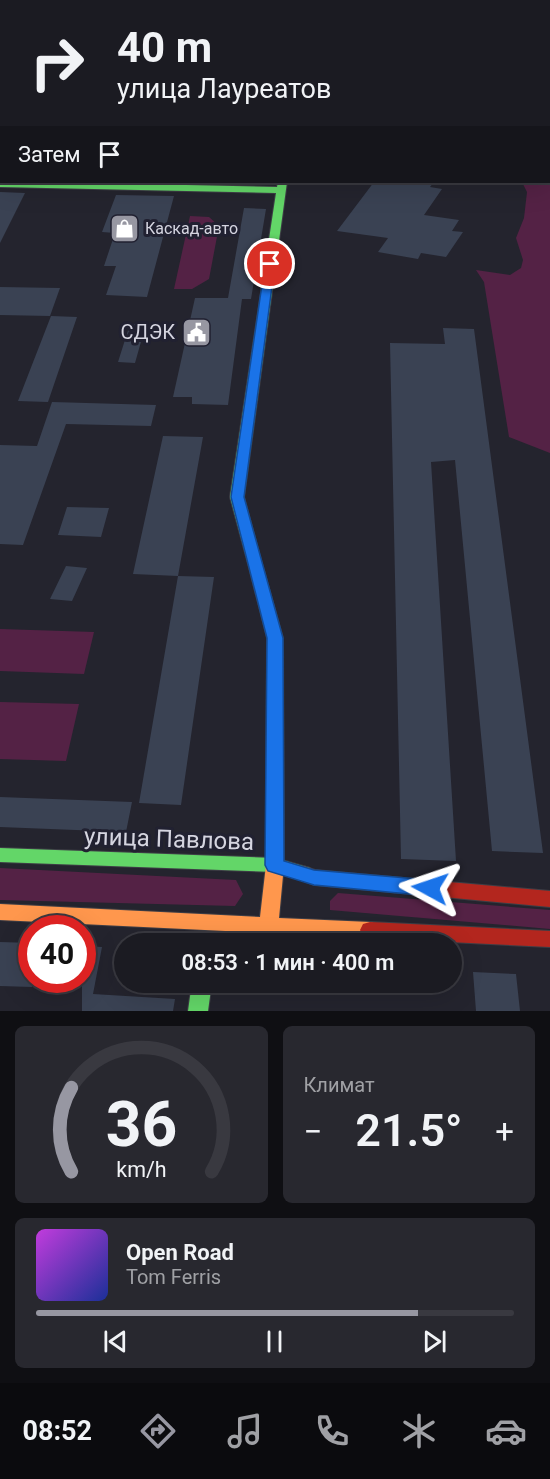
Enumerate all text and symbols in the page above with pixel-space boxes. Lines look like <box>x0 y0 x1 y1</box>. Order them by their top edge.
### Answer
text: 40 m <box>117 23 212 72</box>
icon: right <box>18 24 96 102</box>
text: улица Лауреатов <box>117 73 331 105</box>
icon: arrive <box>93 138 126 171</box>
text: Затем <box>18 142 81 167</box>
shop icon: Каскад-авто <box>108 212 140 244</box>
place label: Каскад-авто <box>145 219 238 238</box>
pin <box>244 238 295 289</box>
icon: arrive <box>253 247 286 280</box>
public building icon: СДЭК <box>180 316 212 348</box>
place label: СДЭК <box>121 320 175 344</box>
street label: улица Павлова <box>84 822 254 856</box>
position arrow <box>398 856 462 920</box>
speed limit sign: 40 <box>18 915 96 993</box>
text: 08:53 · 1 мин · 400 m <box>182 950 394 975</box>
text: Климат <box>304 1073 375 1097</box>
text: 36 <box>105 1088 177 1161</box>
text: 21.5° <box>355 1104 462 1157</box>
text: − <box>304 1112 322 1151</box>
text: + <box>495 1112 514 1151</box>
text: km/h <box>116 1157 166 1182</box>
text: Open Road <box>126 1240 234 1265</box>
text: Tom Ferris <box>126 1265 221 1289</box>
icon: previous <box>99 1325 132 1358</box>
icon: pause <box>258 1325 291 1358</box>
icon: next <box>418 1325 451 1358</box>
icon: directions <box>137 1410 179 1452</box>
icon: music <box>224 1410 266 1452</box>
icon: phone <box>311 1410 353 1452</box>
icon: climate <box>398 1410 440 1452</box>
icon: car <box>485 1410 527 1452</box>
text: 08:52 <box>23 1415 92 1447</box>

